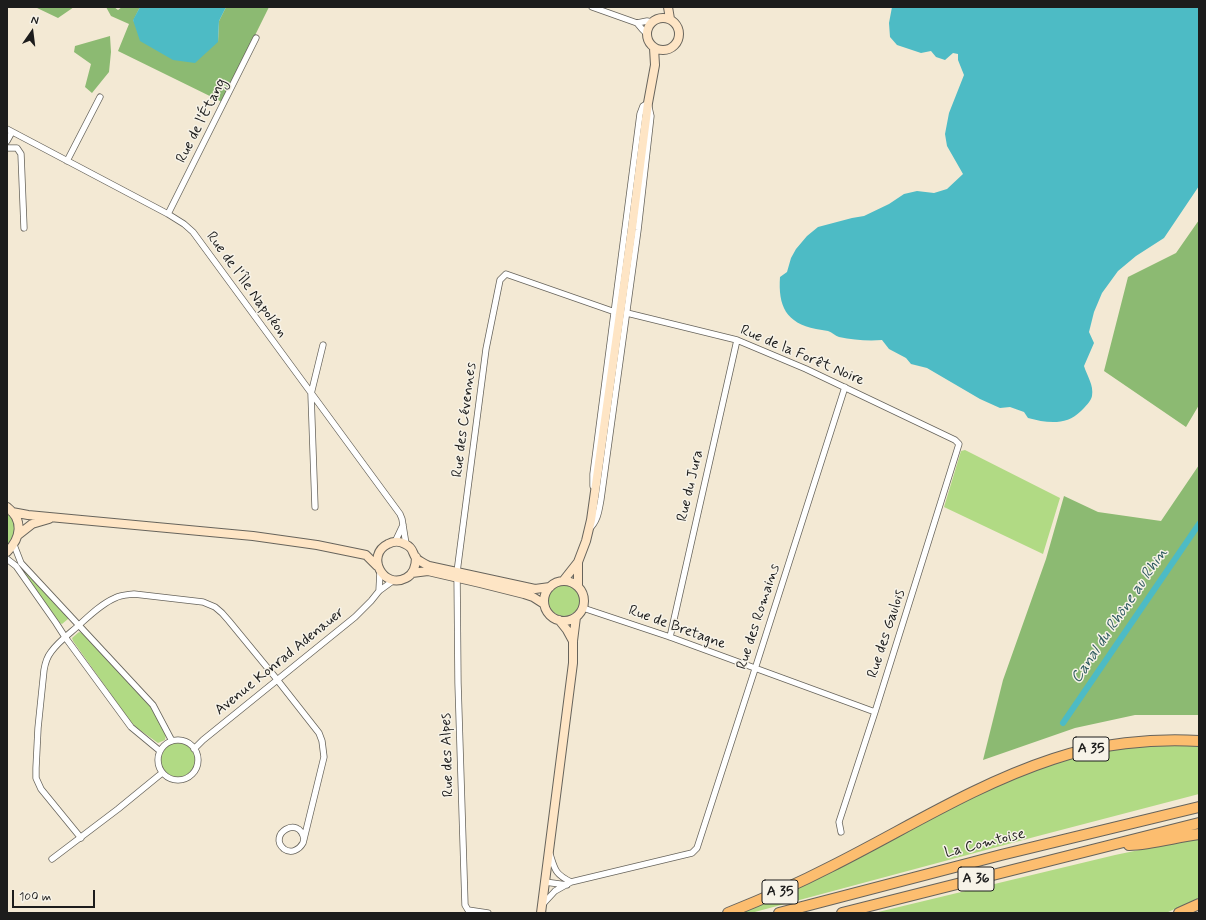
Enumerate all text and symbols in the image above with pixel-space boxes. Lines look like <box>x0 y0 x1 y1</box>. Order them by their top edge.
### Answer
north arrow <box>12 12 52 52</box>
text: N <box>30 13 40 28</box>
street label: Rue de l'Étang <box>173 76 231 166</box>
street label: Rue de l'Île Napoléon <box>202 229 290 341</box>
street label: Rue de la Forêt Noire <box>737 322 867 390</box>
street label: Rue des Cévennes <box>449 361 481 479</box>
street label: Rue du Jura <box>674 448 708 524</box>
water label: Canal du Rhône au Rhin <box>1068 545 1172 687</box>
street label: Rue des Romains <box>733 562 785 672</box>
street label: Rue des Gaulois <box>864 587 910 681</box>
street label: Rue de Bretagne <box>626 602 728 654</box>
street label: Avenue Konrad Adenauer <box>212 604 348 720</box>
street label: Rue des Alpes <box>438 713 458 797</box>
road number: A 35 <box>1073 737 1109 761</box>
street label: La Comtoise <box>943 825 1027 863</box>
road number: A 36 <box>958 867 994 891</box>
road number: A 35 <box>762 880 798 904</box>
scale bar <box>14 882 97 908</box>
text: 100 m <box>19 889 51 905</box>

